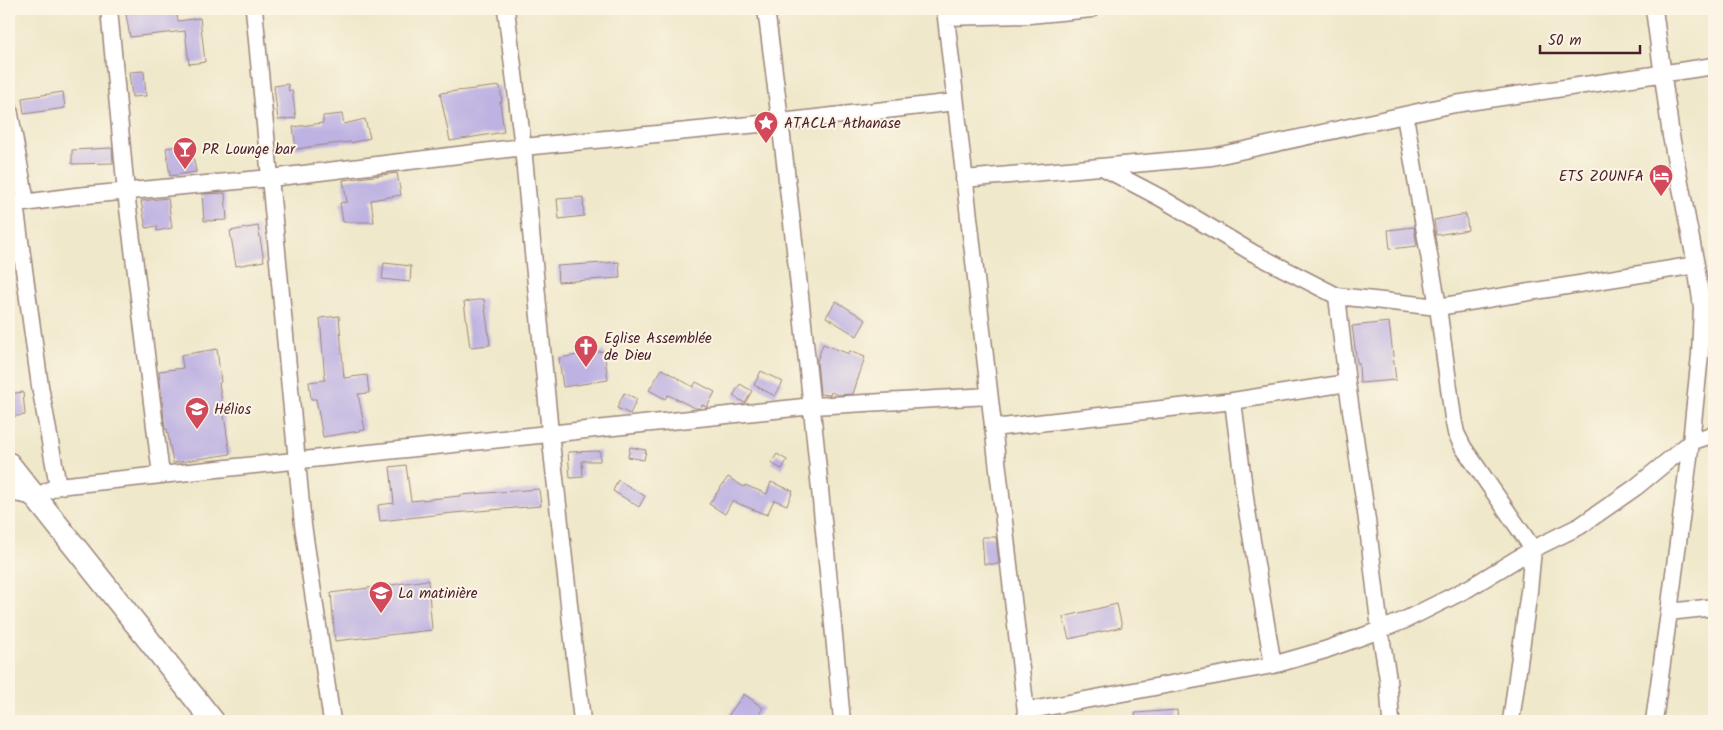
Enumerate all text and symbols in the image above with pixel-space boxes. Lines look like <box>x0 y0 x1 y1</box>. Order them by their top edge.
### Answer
scale bar <box>1540 22 1640 54</box>
text: 50 m <box>1548 29 1582 53</box>
place icon: ATACLA Athanase <box>753 110 779 144</box>
place label: ATACLA Athanase <box>784 112 901 136</box>
bar icon: PR Lounge bar <box>172 136 198 170</box>
place label: PR Lounge bar <box>202 138 296 162</box>
hotel icon: ETS ZOUNFA <box>1648 163 1674 197</box>
place label: ETS ZOUNFA <box>1559 165 1644 189</box>
place label: Eglise Assemblée de Dieu <box>604 327 712 368</box>
church icon: Eglise Assemblée de Dieu <box>573 334 599 368</box>
school or university icon: Hélios <box>184 396 210 430</box>
place label: Hélios <box>214 398 252 422</box>
school or university icon: La matinière <box>368 580 394 614</box>
place label: La matinière <box>398 582 478 606</box>

